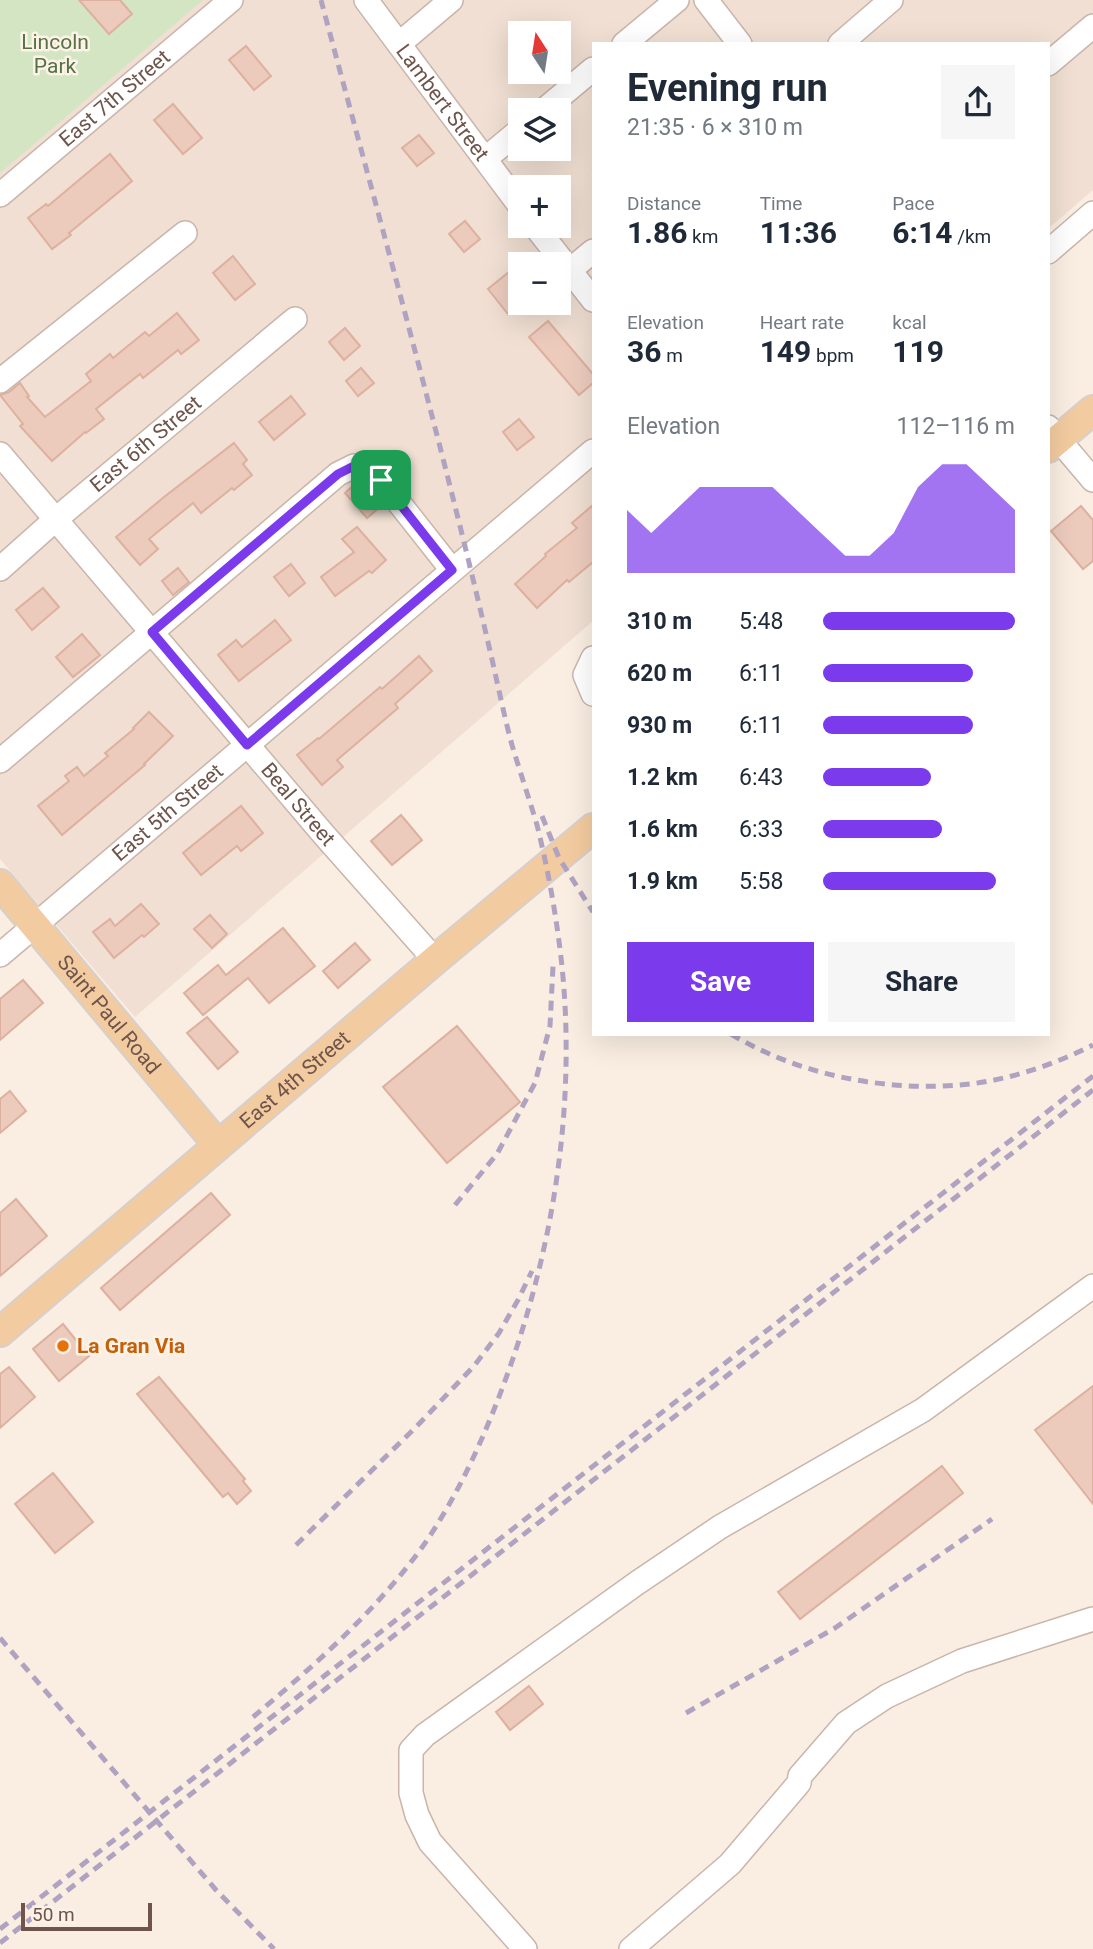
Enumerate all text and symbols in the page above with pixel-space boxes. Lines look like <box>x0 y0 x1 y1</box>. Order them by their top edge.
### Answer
north arrow <box>508 21 570 84</box>
map controls <box>508 21 571 315</box>
park label: Lincoln Park <box>21 30 89 78</box>
street label: Lambert Street <box>391 40 494 166</box>
street label: East 7th Street <box>54 45 175 152</box>
button: share <box>941 65 1015 139</box>
text: Evening run <box>627 66 828 110</box>
button: layers <box>508 98 571 161</box>
text: 21:35 · 6 × 310 m <box>627 114 803 141</box>
button: + <box>508 175 571 238</box>
text: Distance <box>627 192 701 215</box>
text: Time <box>760 192 802 215</box>
text: Pace <box>892 192 935 215</box>
text: 1.86 <box>627 215 687 250</box>
text: 11:36 <box>760 215 837 250</box>
text: 6:14 <box>892 215 952 250</box>
text: km <box>687 225 718 248</box>
text: /km <box>952 225 991 248</box>
button: − <box>508 252 571 315</box>
text: Elevation <box>627 311 704 334</box>
text: Heart rate <box>760 311 844 334</box>
text: kcal <box>892 311 927 334</box>
text: 36 <box>627 334 661 369</box>
text: 149 <box>760 334 811 369</box>
text: 119 <box>892 334 944 369</box>
text: m <box>661 344 683 367</box>
text: bpm <box>811 344 854 367</box>
street label: East 6th Street <box>85 391 206 497</box>
text: Elevation <box>627 413 720 440</box>
text: 112–116 m <box>896 413 1015 440</box>
pin <box>351 450 411 510</box>
icon: arrive <box>362 461 400 499</box>
text: 310 m <box>627 608 692 635</box>
text: 5:48 <box>739 608 783 635</box>
text: 620 m <box>627 660 692 687</box>
text: 6:11 <box>739 660 783 687</box>
text: 930 m <box>627 712 692 739</box>
text: 6:11 <box>739 712 783 739</box>
street label: Beal Street <box>256 758 340 851</box>
street label: East 5th Street <box>108 759 228 866</box>
text: 1.2 km <box>627 764 698 791</box>
text: 6:43 <box>739 764 783 791</box>
text: 1.6 km <box>627 816 698 843</box>
text: 6:33 <box>739 816 783 843</box>
text: 1.9 km <box>627 868 698 895</box>
text: 5:58 <box>739 868 783 895</box>
button: Save <box>627 942 814 1022</box>
button: Share <box>828 942 1015 1022</box>
street label: Saint Paul Road <box>53 950 165 1079</box>
street label: East 4th Street <box>235 1026 355 1134</box>
place label: La Gran Via <box>77 1334 185 1358</box>
marker: La Gran Via <box>55 1338 71 1354</box>
scale bar <box>21 1900 152 1932</box>
text: 50 m <box>32 1903 75 1926</box>

